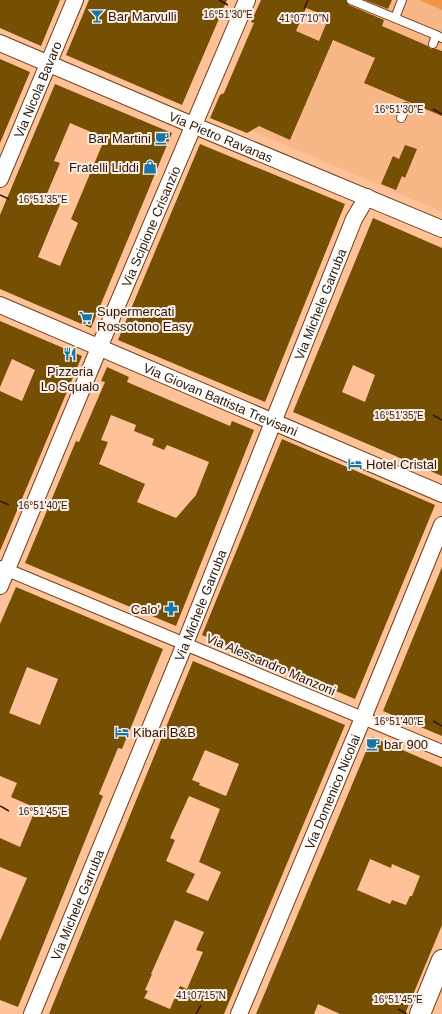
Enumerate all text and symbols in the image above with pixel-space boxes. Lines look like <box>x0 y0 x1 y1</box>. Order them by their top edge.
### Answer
bar icon: Bar Marvulli <box>89 8 105 24</box>
place label: Bar Marvulli <box>108 9 177 24</box>
text: 16°51'30"E <box>203 9 253 20</box>
text: 41°07'10"N <box>279 13 329 24</box>
street label: Via Nicola Bavaro <box>11 39 65 140</box>
text: 16°51'30"E <box>374 104 424 115</box>
street label: Via Pietro Ravanas <box>167 109 275 166</box>
cafe icon: Bar Martini <box>154 130 170 146</box>
place label: Bar Martini <box>88 131 151 146</box>
shop icon: Fratelli Liddi <box>142 159 158 175</box>
place label: Fratelli Liddi <box>69 160 139 175</box>
street label: Via Scipione Crisanzio <box>119 164 183 289</box>
text: 16°51'35"E <box>18 194 68 205</box>
street label: Via Michele Garruba <box>292 246 350 362</box>
place label: Supermercati Rossotono Easy <box>97 304 192 334</box>
supermarket icon: Supermercati Rossotono Easy <box>78 310 94 326</box>
restaurant icon: Pizzeria Lo Squalo <box>62 346 78 362</box>
street label: Via Giovan Battista Trevisani <box>141 360 300 439</box>
place label: Pizzeria Lo Squalo <box>41 364 99 394</box>
text: 16°51'35"E <box>374 410 424 421</box>
hotel icon: Hotel Cristal <box>347 456 363 472</box>
place label: Hotel Cristal <box>366 457 437 472</box>
text: 16°51'40"E <box>18 500 68 511</box>
street label: Via Michele Garruba <box>172 547 230 663</box>
pharmacy icon: Calo' <box>163 601 179 617</box>
place label: Calo' <box>131 602 160 617</box>
street label: Via Alessandro Manzoni <box>204 630 338 699</box>
text: 16°51'40"E <box>374 716 424 727</box>
hotel icon: Kibari B&B <box>114 724 130 740</box>
place label: Kibari B&B <box>133 725 196 740</box>
street label: Via Domenico Nicolai <box>302 732 363 852</box>
cafe icon: bar 900 <box>365 736 381 752</box>
place label: bar 900 <box>384 737 428 752</box>
text: 16°51'45"E <box>18 806 68 817</box>
street label: Via Michele Garruba <box>48 847 107 963</box>
text: 41°07'15"N <box>176 990 226 1001</box>
text: 16°51'45"E <box>373 994 423 1005</box>

